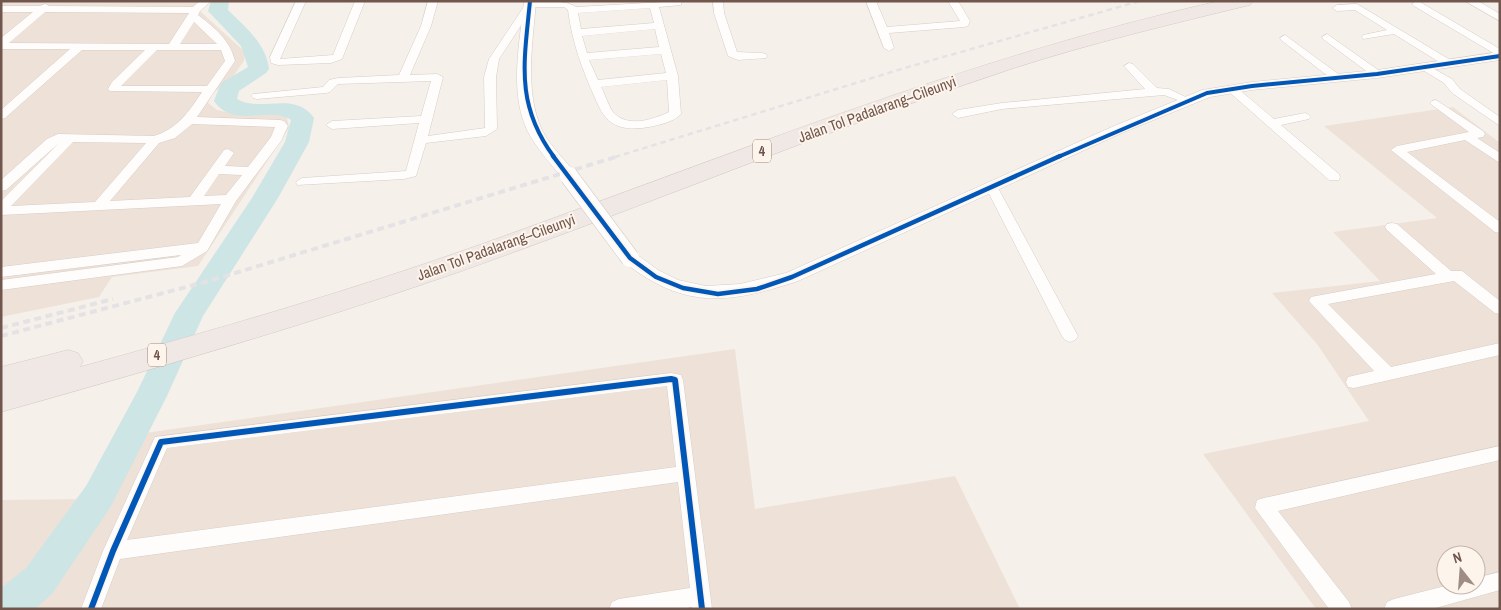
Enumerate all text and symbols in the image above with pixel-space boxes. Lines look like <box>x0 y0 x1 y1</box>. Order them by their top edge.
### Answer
street label: Jalan Tol Padalarang–Cileunyi <box>795 71 959 147</box>
road number: 4 <box>753 140 771 162</box>
street label: Jalan Tol Padalarang–Cileunyi <box>414 209 578 285</box>
road number: 4 <box>148 344 166 366</box>
north arrow <box>1436 545 1486 595</box>
text: N <box>1451 548 1464 567</box>

